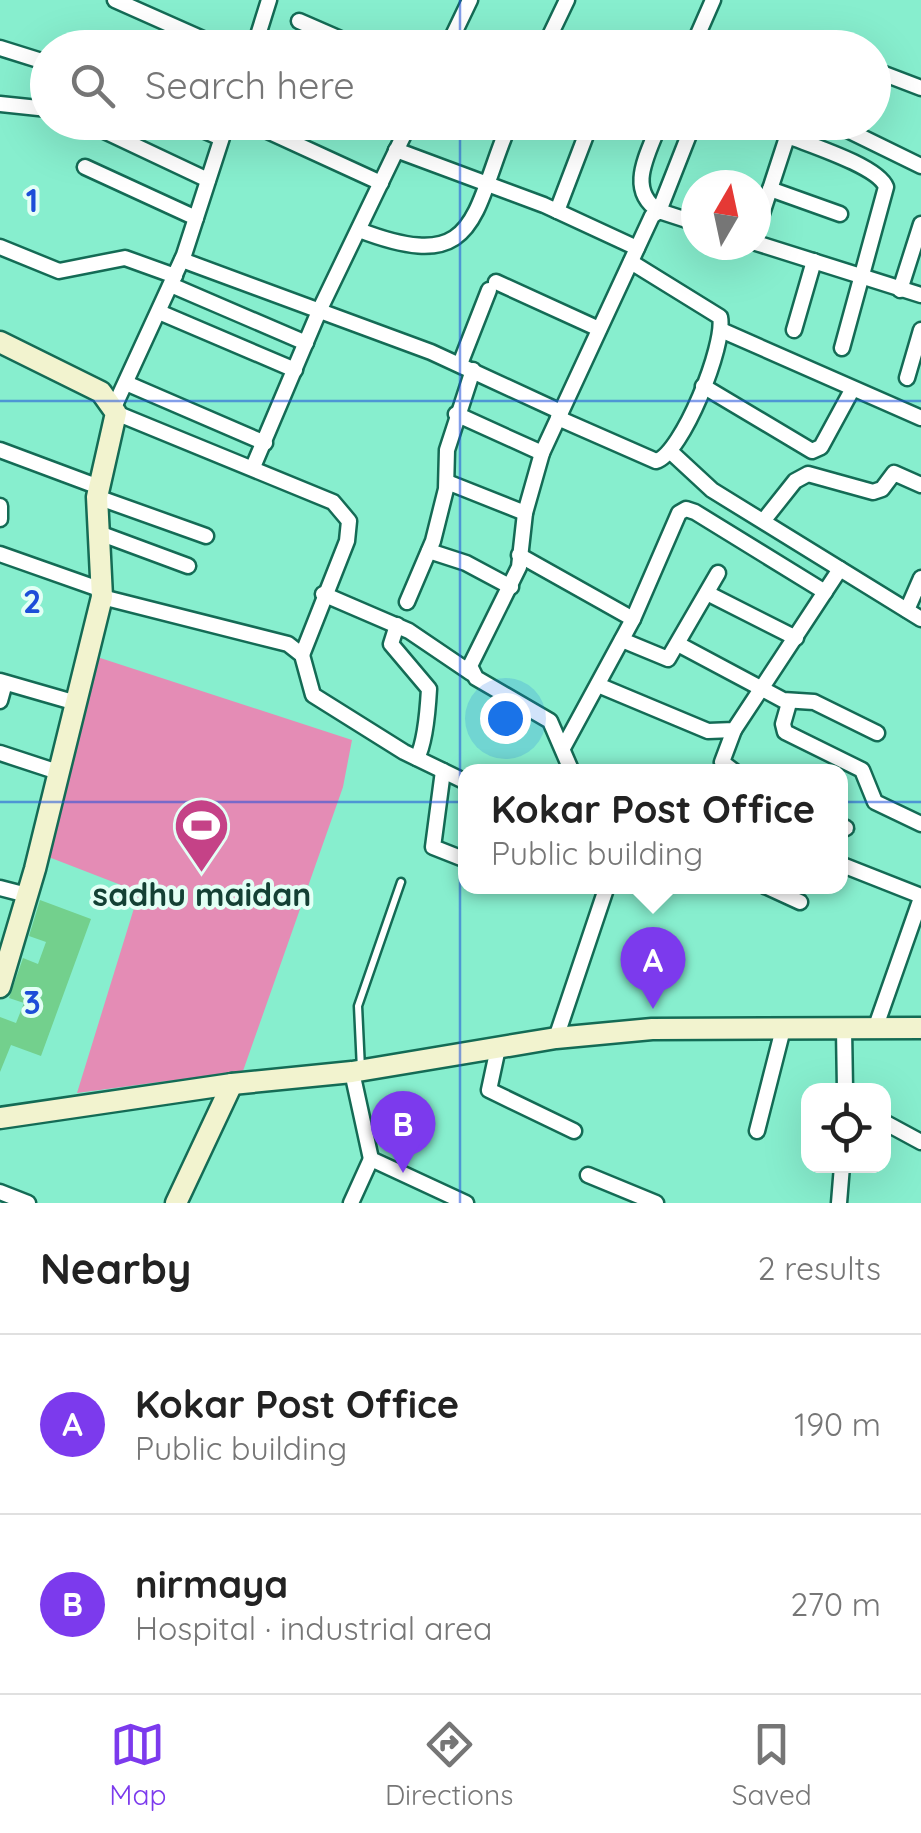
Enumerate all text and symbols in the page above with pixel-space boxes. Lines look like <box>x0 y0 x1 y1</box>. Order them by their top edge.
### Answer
search box <box>30 30 891 140</box>
icon: search <box>65 58 120 113</box>
text: Search here <box>145 61 355 109</box>
north arrow <box>681 170 771 260</box>
text: 1 <box>26 180 38 220</box>
text: 2 <box>23 581 41 621</box>
your location <box>480 693 531 744</box>
popup <box>458 764 848 894</box>
text: Kokar Post Office <box>491 785 815 833</box>
sports icon: sadhu maidan <box>172 795 232 874</box>
text: Public building <box>491 833 703 873</box>
place label: sadhu maidan <box>93 874 311 914</box>
pin: A <box>620 926 686 1009</box>
text: 3 <box>23 982 41 1022</box>
map controls <box>801 1083 891 1173</box>
button: locate <box>801 1083 891 1173</box>
pin: B <box>370 1090 436 1173</box>
text: Nearby <box>40 1242 191 1295</box>
text: 2 results <box>758 1248 881 1288</box>
text: Kokar Post Office <box>135 1380 459 1428</box>
text: A <box>62 1404 83 1444</box>
text: 190 m <box>794 1404 881 1444</box>
text: Public building <box>135 1428 347 1468</box>
text: nirmaya <box>135 1560 288 1608</box>
text: B <box>62 1584 83 1624</box>
text: 270 m <box>790 1584 881 1624</box>
text: Hospital · industrial area <box>135 1608 493 1648</box>
tab: Map <box>109 1717 166 1812</box>
tab: Directions <box>385 1717 513 1812</box>
tab: Saved <box>732 1717 812 1812</box>

